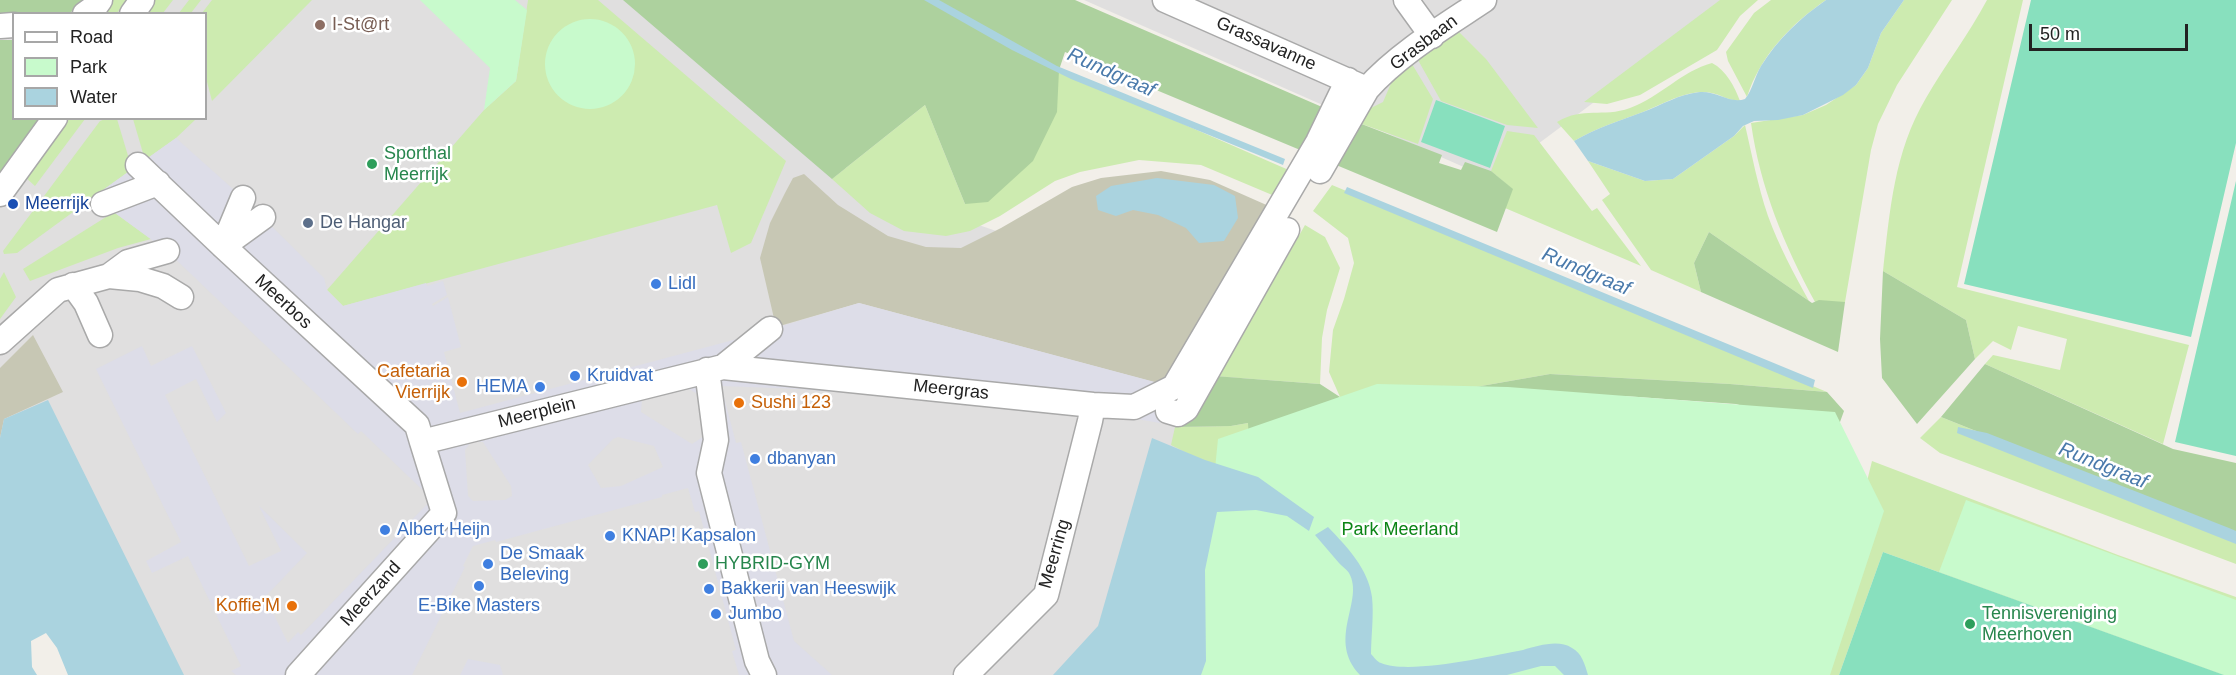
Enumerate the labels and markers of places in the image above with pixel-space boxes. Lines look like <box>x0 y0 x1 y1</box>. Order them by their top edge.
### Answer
place label: I-St@rt <box>332 14 389 36</box>
marker: I-St@rt <box>313 18 327 32</box>
place label: Sporthal Meerrijk <box>384 143 451 186</box>
marker: Sporthal Meerrijk <box>365 157 379 171</box>
place label: Meerrijk <box>25 193 89 215</box>
marker: Meerrijk <box>6 197 20 211</box>
place label: De Hangar <box>320 212 407 234</box>
marker: De Hangar <box>301 216 315 230</box>
place label: Lidl <box>668 273 696 295</box>
marker: Lidl <box>649 277 663 291</box>
place label: Cafetaria Vierrijk <box>377 361 450 404</box>
place label: Kruidvat <box>587 365 653 387</box>
marker: Kruidvat <box>568 369 582 383</box>
marker: Cafetaria Vierrijk <box>455 375 469 389</box>
place label: HEMA <box>476 376 528 398</box>
marker: HEMA <box>533 380 547 394</box>
place label: Sushi 123 <box>751 392 831 414</box>
marker: Sushi 123 <box>732 396 746 410</box>
place label: dbanyan <box>767 448 836 470</box>
marker: dbanyan <box>748 452 762 466</box>
place label: Albert Heijn <box>397 519 490 541</box>
marker: Albert Heijn <box>378 523 392 537</box>
place label: KNAP! Kapsalon <box>622 525 756 547</box>
marker: KNAP! Kapsalon <box>603 529 617 543</box>
place label: De Smaak Beleving <box>500 543 584 586</box>
place label: HYBRID-GYM <box>715 553 830 575</box>
marker: De Smaak Beleving <box>481 557 495 571</box>
marker: HYBRID-GYM <box>696 557 710 571</box>
place label: Bakkerij van Heeswijk <box>721 578 896 600</box>
marker: E-Bike Masters <box>472 579 486 593</box>
marker: Bakkerij van Heeswijk <box>702 582 716 596</box>
place label: Koffie'M <box>216 595 280 617</box>
place label: E-Bike Masters <box>418 595 540 617</box>
marker: Koffie'M <box>285 599 299 613</box>
place label: Jumbo <box>728 603 782 625</box>
place label: Tennisvereniging Meerhoven <box>1982 603 2117 646</box>
marker: Jumbo <box>709 607 723 621</box>
marker: Tennisvereniging Meerhoven <box>1963 617 1977 631</box>

